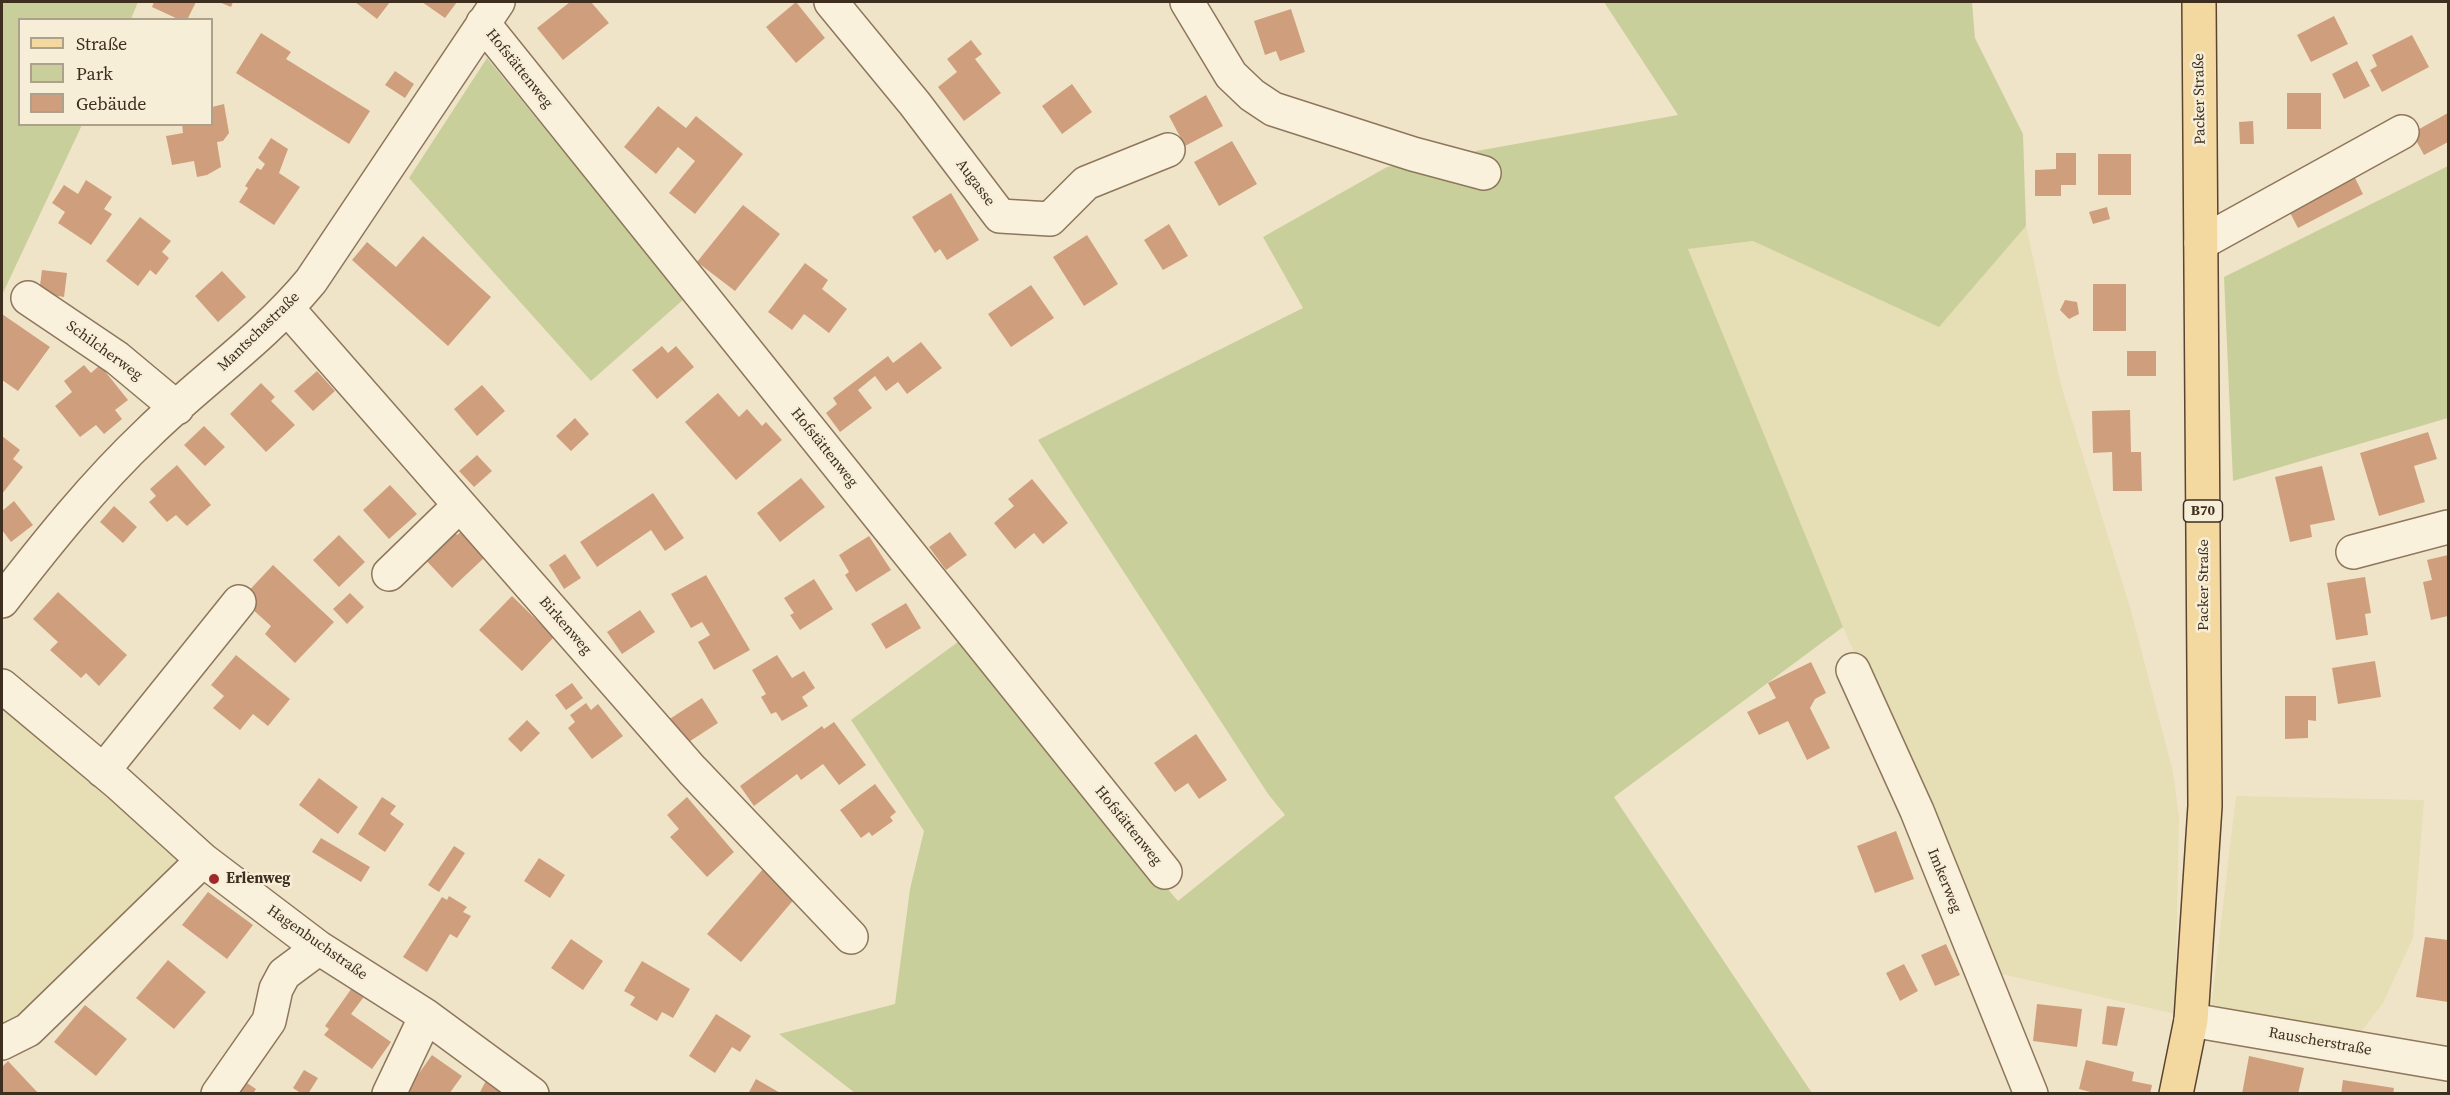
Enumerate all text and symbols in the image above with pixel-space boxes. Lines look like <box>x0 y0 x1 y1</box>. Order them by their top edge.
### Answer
legend <box>18 18 213 126</box>
street label: Hofstättenweg <box>482 26 556 112</box>
text: Straße <box>76 31 127 56</box>
street label: Packer Straße <box>2190 53 2210 145</box>
text: Park <box>76 61 113 86</box>
text: Gebäude <box>76 91 147 116</box>
street label: Augasse <box>952 156 998 210</box>
street label: Mantschastraße <box>214 288 304 376</box>
street label: Schilcherweg <box>62 317 146 385</box>
street label: Hofstättenweg <box>787 405 861 491</box>
road number: B70 <box>2184 500 2222 522</box>
street label: Packer Straße <box>2195 539 2213 631</box>
street label: Birkenweg <box>535 593 595 659</box>
street label: Hofstättenweg <box>1091 783 1165 869</box>
street label: Imkerweg <box>1923 846 1965 916</box>
place label: Erlenweg <box>226 870 290 888</box>
marker: Erlenweg <box>207 872 221 886</box>
street label: Hagenbuchstraße <box>263 902 371 984</box>
street label: Rauscherstraße <box>2267 1024 2373 1060</box>

